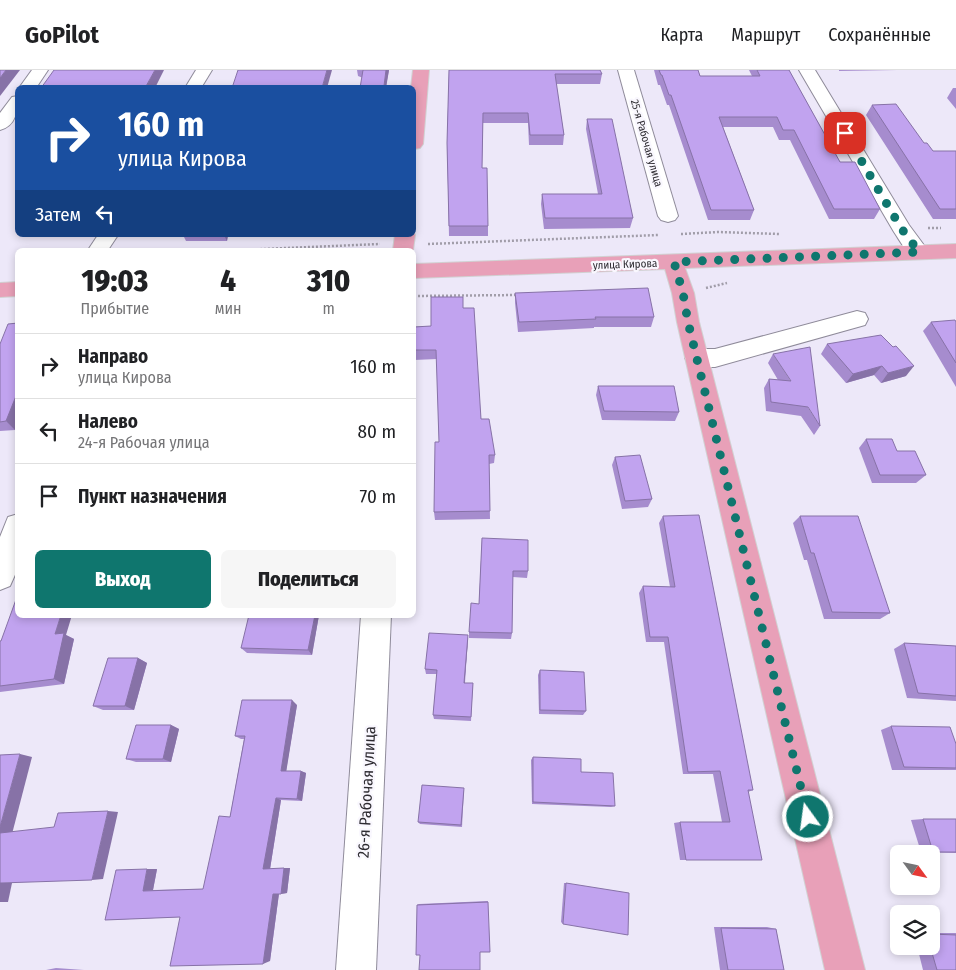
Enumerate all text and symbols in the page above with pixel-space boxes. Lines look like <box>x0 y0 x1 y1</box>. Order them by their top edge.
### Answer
text: GoPilot <box>25 21 99 49</box>
text: Карта <box>660 24 703 46</box>
text: Маршрут <box>731 24 800 46</box>
text: Сохранённые <box>828 24 931 46</box>
street label: 25-я Рабочая улица <box>628 98 665 188</box>
text: 160 m <box>118 103 204 145</box>
icon: right <box>35 105 100 170</box>
pin <box>824 112 866 154</box>
icon: arrive <box>831 119 859 147</box>
text: улица Кирова <box>118 145 247 172</box>
icon: left <box>91 200 119 228</box>
text: Затем <box>35 203 81 226</box>
street label: улица Кирова <box>593 257 657 272</box>
text: 19:03 <box>82 263 148 299</box>
text: 4 <box>220 263 236 299</box>
text: 310 <box>307 263 351 299</box>
text: Прибытие <box>80 299 149 318</box>
text: мин <box>215 299 242 318</box>
text: m <box>323 299 335 318</box>
text: Направо <box>78 345 148 368</box>
icon: right <box>35 352 63 380</box>
text: 160 m <box>350 355 396 378</box>
text: улица Кирова <box>78 368 172 387</box>
text: Налево <box>78 410 138 433</box>
icon: left <box>35 417 63 445</box>
text: 80 m <box>358 420 396 443</box>
text: 24-я Рабочая улица <box>78 433 210 452</box>
icon: arrive <box>35 482 63 510</box>
text: Пункт назначения <box>78 485 227 508</box>
text: 70 m <box>360 485 396 508</box>
button: Выход <box>35 550 211 608</box>
button: Поделиться <box>221 550 396 608</box>
street label: 26-я Рабочая улица <box>354 725 379 858</box>
position arrow <box>781 790 833 842</box>
north arrow <box>890 845 940 895</box>
map controls <box>890 845 940 955</box>
button: layers <box>890 905 940 955</box>

